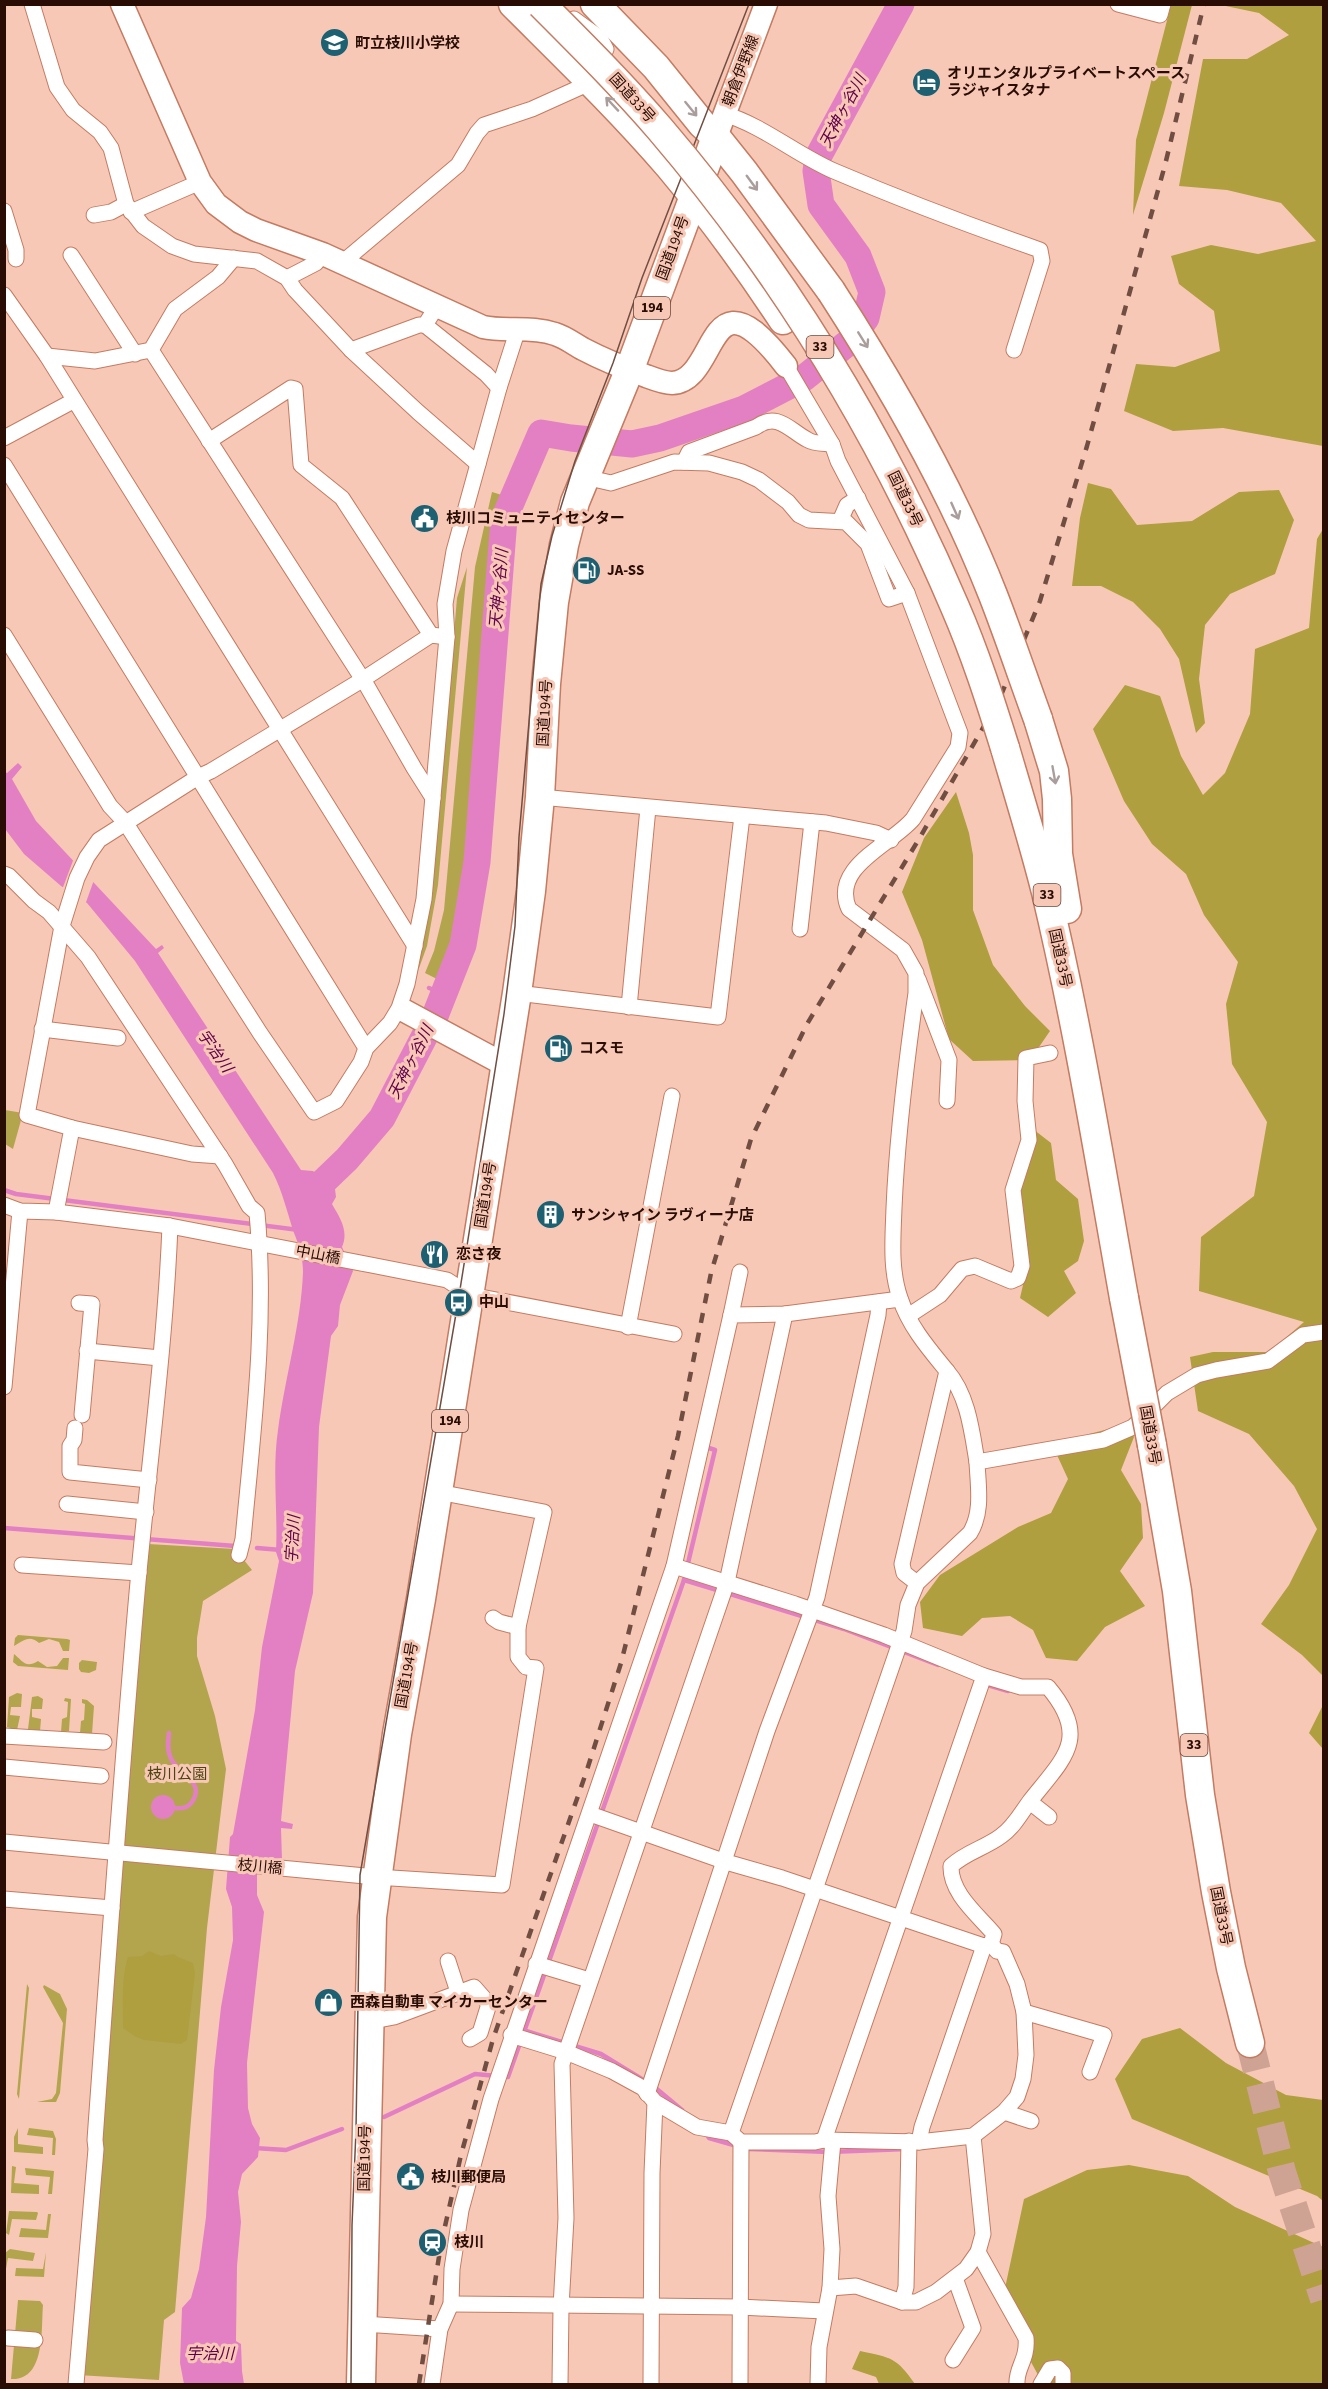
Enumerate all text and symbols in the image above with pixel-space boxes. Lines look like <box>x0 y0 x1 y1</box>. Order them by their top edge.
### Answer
school or university icon: 町立枝川小学校 <box>318 27 350 59</box>
street label: 朝倉伊野線 <box>718 32 764 110</box>
place label: 町立枝川小学校 <box>355 33 460 54</box>
place label: オリエンタルプライベートスペース ラジャイスタナ <box>947 63 1185 101</box>
hotel icon: オリエンタルプライベートスペース ラジャイスタナ <box>910 66 942 98</box>
street label: 国道33号 <box>604 69 660 127</box>
water label: 天神ヶ谷川 <box>815 69 872 151</box>
one-way arrow <box>605 96 619 111</box>
one-way arrow <box>684 101 697 117</box>
one-way arrow <box>746 174 758 190</box>
street label: 国道194号 <box>652 213 694 283</box>
road number: 194 <box>634 297 670 319</box>
one-way arrow <box>857 331 869 348</box>
road number: 33 <box>806 336 834 358</box>
street label: 国道33号 <box>882 467 928 531</box>
public building icon: 枝川コミュニティセンター <box>409 502 441 534</box>
one-way arrow <box>950 502 962 520</box>
place label: 枝川コミュニティセンター <box>446 508 625 529</box>
water label: 天神ヶ谷川 <box>485 546 514 630</box>
fuel station icon: JA-SS <box>570 554 602 586</box>
place label: JA-SS <box>607 560 644 581</box>
street label: 国道194号 <box>533 679 557 747</box>
one-way arrow <box>1049 765 1060 785</box>
road number: 33 <box>1034 884 1060 906</box>
street label: 国道33号 <box>1044 927 1076 989</box>
water label: 天神ヶ谷川 <box>383 1020 440 1103</box>
water label: 宇治川 <box>192 1025 239 1079</box>
fuel station icon: コスモ <box>542 1032 574 1064</box>
place label: コスモ <box>579 1038 624 1059</box>
street label: 国道194号 <box>470 1160 502 1230</box>
building icon: サンシャイン ラヴィーナ店 <box>534 1199 566 1231</box>
place label: サンシャイン ラヴィーナ店 <box>571 1205 754 1226</box>
restaurant icon: 恋さ夜 <box>419 1238 451 1270</box>
street label: 中山橋 <box>294 1240 342 1270</box>
place label: 恋さ夜 <box>456 1244 502 1265</box>
bus stop icon: 中山 <box>442 1286 474 1318</box>
place label: 中山 <box>479 1292 509 1313</box>
street label: 国道33号 <box>1134 1404 1166 1466</box>
road number: 194 <box>432 1410 468 1432</box>
water label: 宇治川 <box>281 1512 305 1564</box>
street label: 国道194号 <box>391 1640 423 1710</box>
road number: 33 <box>1180 1734 1208 1756</box>
park label: 枝川公園 <box>147 1764 207 1785</box>
street label: 枝川橋 <box>237 1855 283 1879</box>
street label: 国道33号 <box>1205 1885 1237 1947</box>
shop icon: 西森自動車 マイカーセンター <box>313 1986 345 2018</box>
place label: 西森自動車 マイカーセンター <box>350 1992 548 2013</box>
street label: 国道194号 <box>354 2124 376 2192</box>
public building icon: 枝川郵便局 <box>394 2161 426 2193</box>
place label: 枝川郵便局 <box>431 2167 506 2188</box>
station icon: 枝川 <box>417 2226 449 2258</box>
place label: 枝川 <box>454 2232 484 2253</box>
water label: 宇治川 <box>186 2343 236 2365</box>

